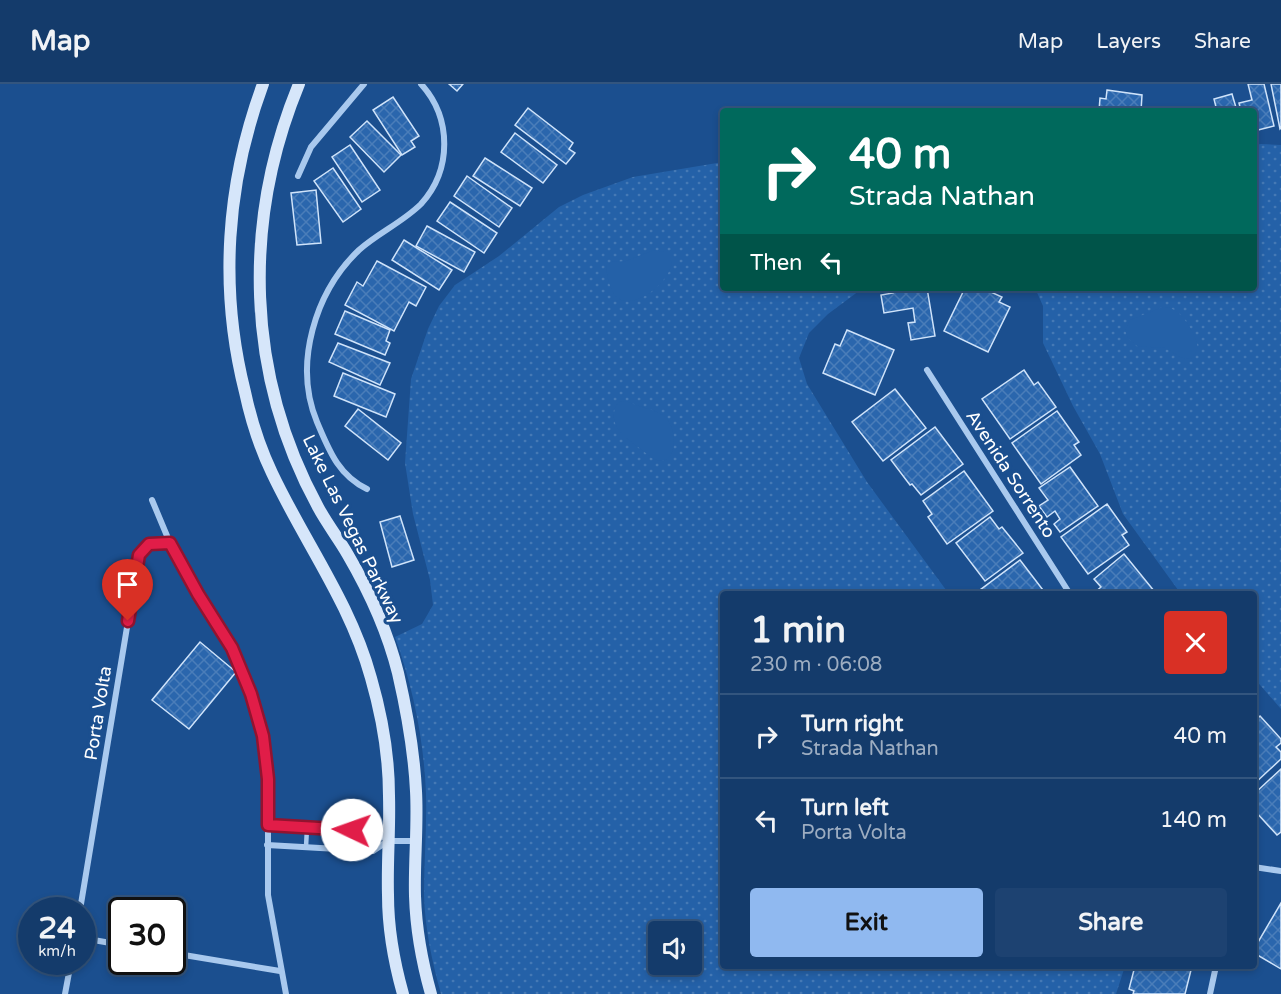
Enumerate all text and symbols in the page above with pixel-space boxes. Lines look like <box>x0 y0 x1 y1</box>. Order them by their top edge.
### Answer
text: Map <box>30 24 90 58</box>
text: Map <box>1018 29 1063 54</box>
text: Layers <box>1096 29 1161 54</box>
text: Share <box>1194 29 1251 54</box>
text: 40 m <box>849 129 951 180</box>
icon: right <box>750 132 828 210</box>
text: Strada Nathan <box>849 180 1035 213</box>
icon: left <box>815 246 848 279</box>
text: Then <box>750 250 803 276</box>
street label: Avenida Sorrento <box>961 406 1061 542</box>
street label: Lake Las Vegas Parkway <box>298 431 409 627</box>
pin <box>102 559 153 621</box>
icon: arrive <box>111 568 144 601</box>
text: 1 min <box>750 609 846 652</box>
button: close <box>1164 611 1227 674</box>
text: 230 m · 06:08 <box>750 653 882 677</box>
street label: Porta Volta <box>80 664 116 762</box>
text: Turn right <box>801 711 903 737</box>
icon: right <box>750 720 783 753</box>
text: 40 m <box>1173 723 1227 749</box>
text: Strada Nathan <box>801 737 939 761</box>
text: Turn left <box>801 795 889 821</box>
position arrow <box>320 798 384 862</box>
icon: left <box>750 804 783 837</box>
text: 140 m <box>1160 807 1227 833</box>
text: Porta Volta <box>801 821 907 845</box>
button: Exit <box>750 888 983 957</box>
button: Share <box>995 888 1227 957</box>
speed limit sign: 30 <box>108 897 186 975</box>
text: 24 <box>38 910 76 947</box>
map controls <box>648 921 702 975</box>
button: sound <box>648 921 702 975</box>
text: km/h <box>38 942 76 960</box>

